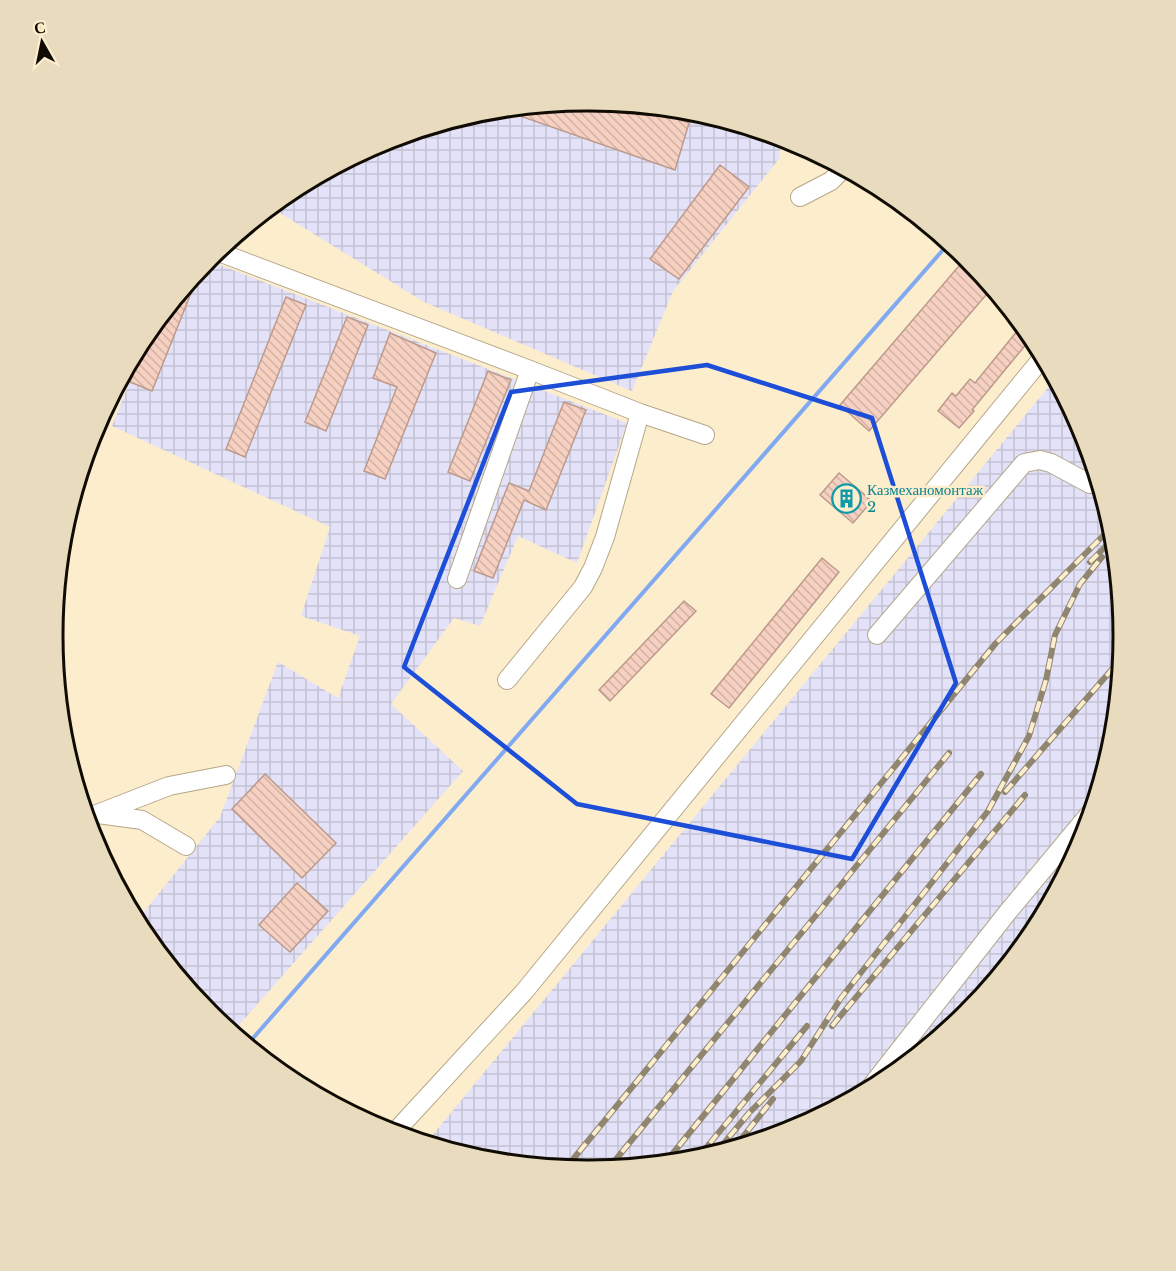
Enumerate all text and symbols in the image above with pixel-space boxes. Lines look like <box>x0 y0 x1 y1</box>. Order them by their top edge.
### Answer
north arrow <box>12 12 72 72</box>
text: С <box>32 16 47 38</box>
place label: Казмеханомонтаж 2 <box>867 480 984 516</box>
building icon: Казмеханомонтаж 2 <box>830 482 862 514</box>

